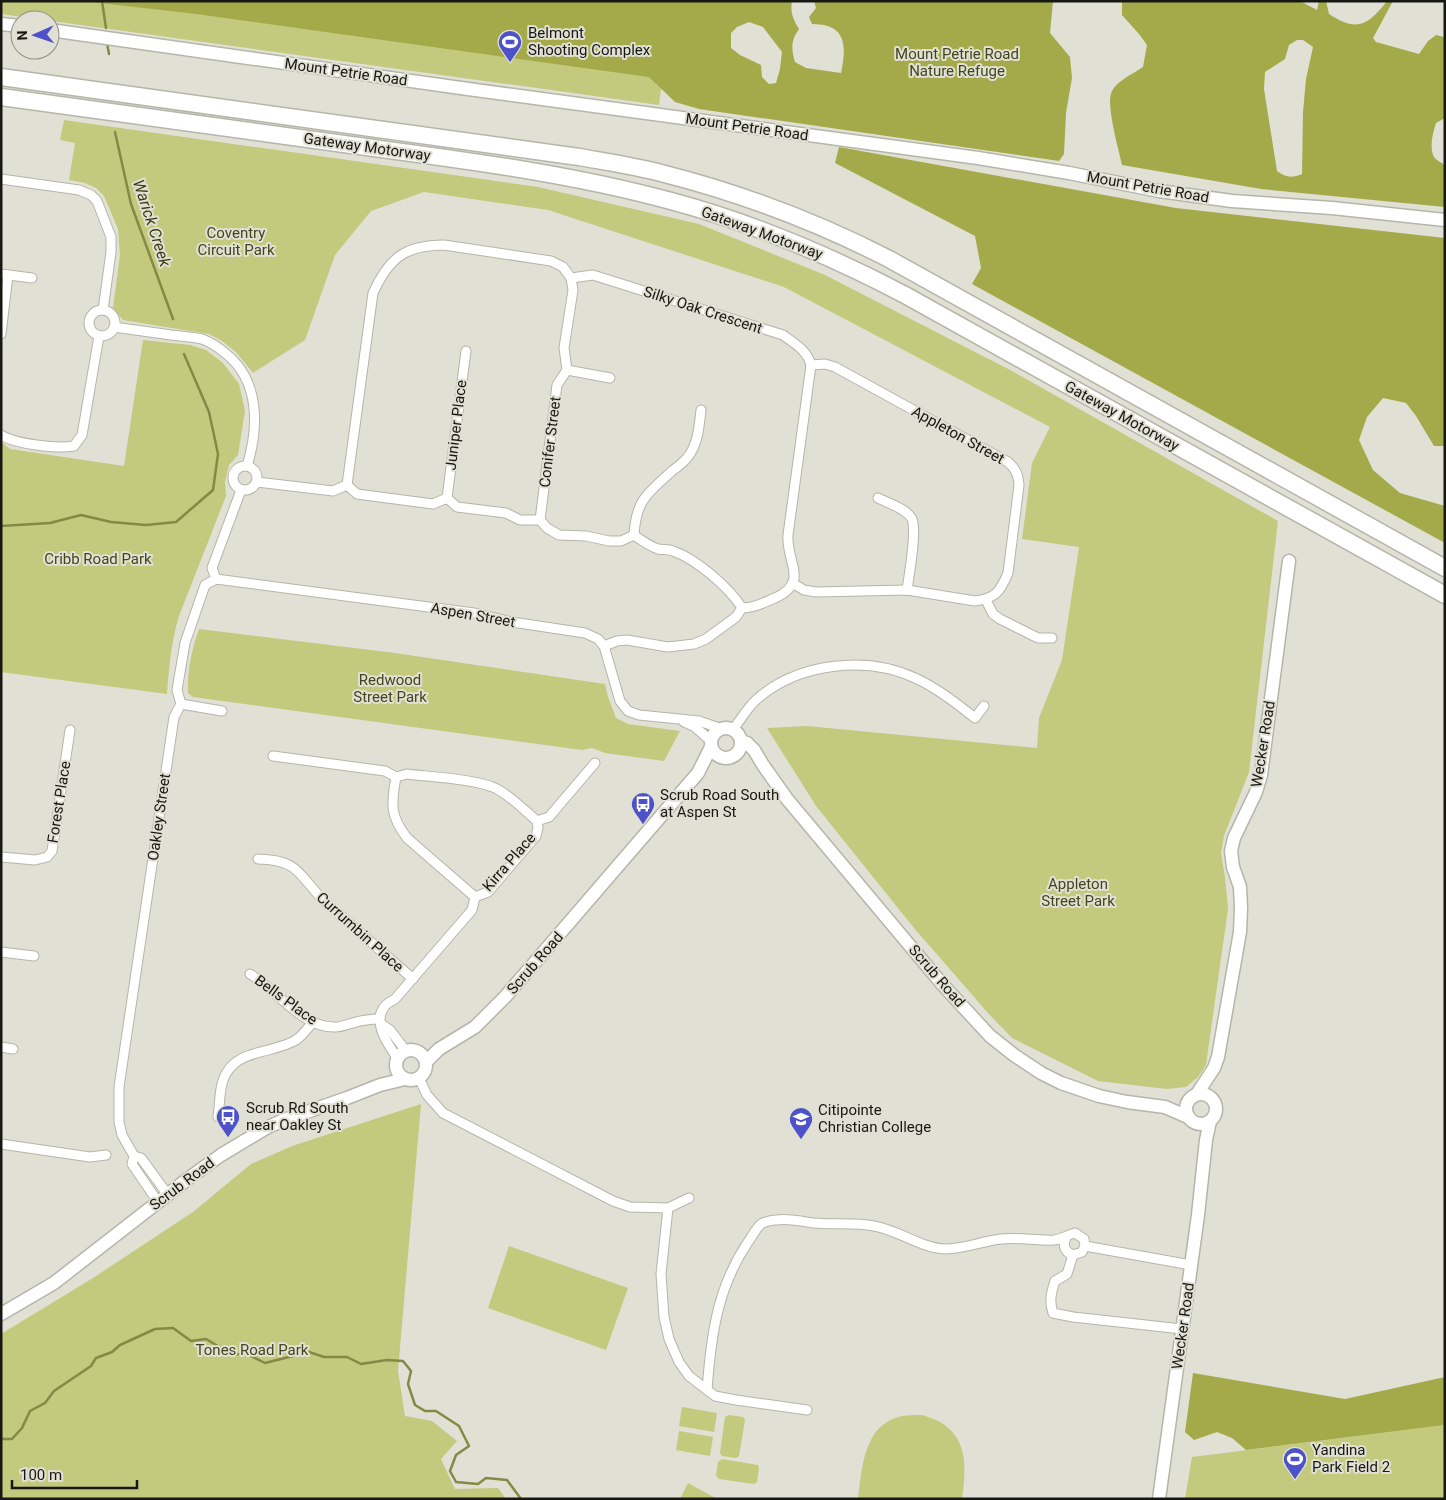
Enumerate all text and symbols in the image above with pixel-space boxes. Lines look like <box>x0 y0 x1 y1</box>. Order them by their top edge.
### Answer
north arrow <box>10 10 60 60</box>
place label: Belmont Shooting Complex <box>528 24 651 59</box>
sports icon: Belmont Shooting Complex <box>497 29 523 63</box>
text: N <box>14 30 30 41</box>
park label: Mount Petrie Road Nature Refuge <box>895 45 1019 80</box>
street label: Mount Petrie Road <box>283 54 409 90</box>
street label: Mount Petrie Road <box>684 109 810 145</box>
street label: Gateway Motorway <box>302 129 432 165</box>
street label: Mount Petrie Road <box>1085 167 1211 207</box>
water label: Warick Creek <box>129 177 175 270</box>
street label: Gateway Motorway <box>699 203 825 263</box>
park label: Coventry Circuit Park <box>198 224 275 259</box>
street label: Silky Oak Crescent <box>641 282 765 338</box>
street label: Gateway Motorway <box>1062 377 1182 455</box>
street label: Juniper Place <box>442 379 470 471</box>
street label: Conifer Street <box>535 395 565 489</box>
street label: Appleton Street <box>909 402 1008 468</box>
park label: Cribb Road Park <box>44 550 152 568</box>
street label: Aspen Street <box>429 599 517 631</box>
park label: Redwood Street Park <box>353 671 427 706</box>
street label: Wecker Road <box>1247 699 1279 789</box>
street label: Forest Place <box>44 760 74 844</box>
street label: Oakley Street <box>144 772 174 862</box>
place label: Scrub Road South at Aspen St <box>660 786 779 821</box>
bus stop icon: Scrub Road South at Aspen St <box>630 791 656 825</box>
street label: Kirra Place <box>479 829 539 895</box>
park label: Appleton Street Park <box>1041 875 1115 910</box>
street label: Currumbin Place <box>313 888 407 976</box>
street label: Scrub Road <box>503 928 567 998</box>
street label: Scrub Road <box>905 941 969 1011</box>
street label: Bells Place <box>251 971 321 1029</box>
place label: Scrub Rd South near Oakley St <box>246 1099 349 1134</box>
place label: Citipointe Christian College <box>818 1101 931 1136</box>
bus stop icon: Scrub Rd South near Oakley St <box>215 1104 241 1138</box>
school or university icon: Citipointe Christian College <box>788 1106 814 1140</box>
street label: Scrub Road <box>146 1154 218 1214</box>
street label: Wecker Road <box>1168 1281 1198 1371</box>
park label: Tones Road Park <box>196 1341 309 1359</box>
place label: Yandina Park Field 2 <box>1312 1441 1390 1476</box>
sports icon: Yandina Park Field 2 <box>1282 1446 1308 1480</box>
scale bar <box>12 1458 138 1490</box>
text: 100 m <box>20 1466 62 1484</box>

